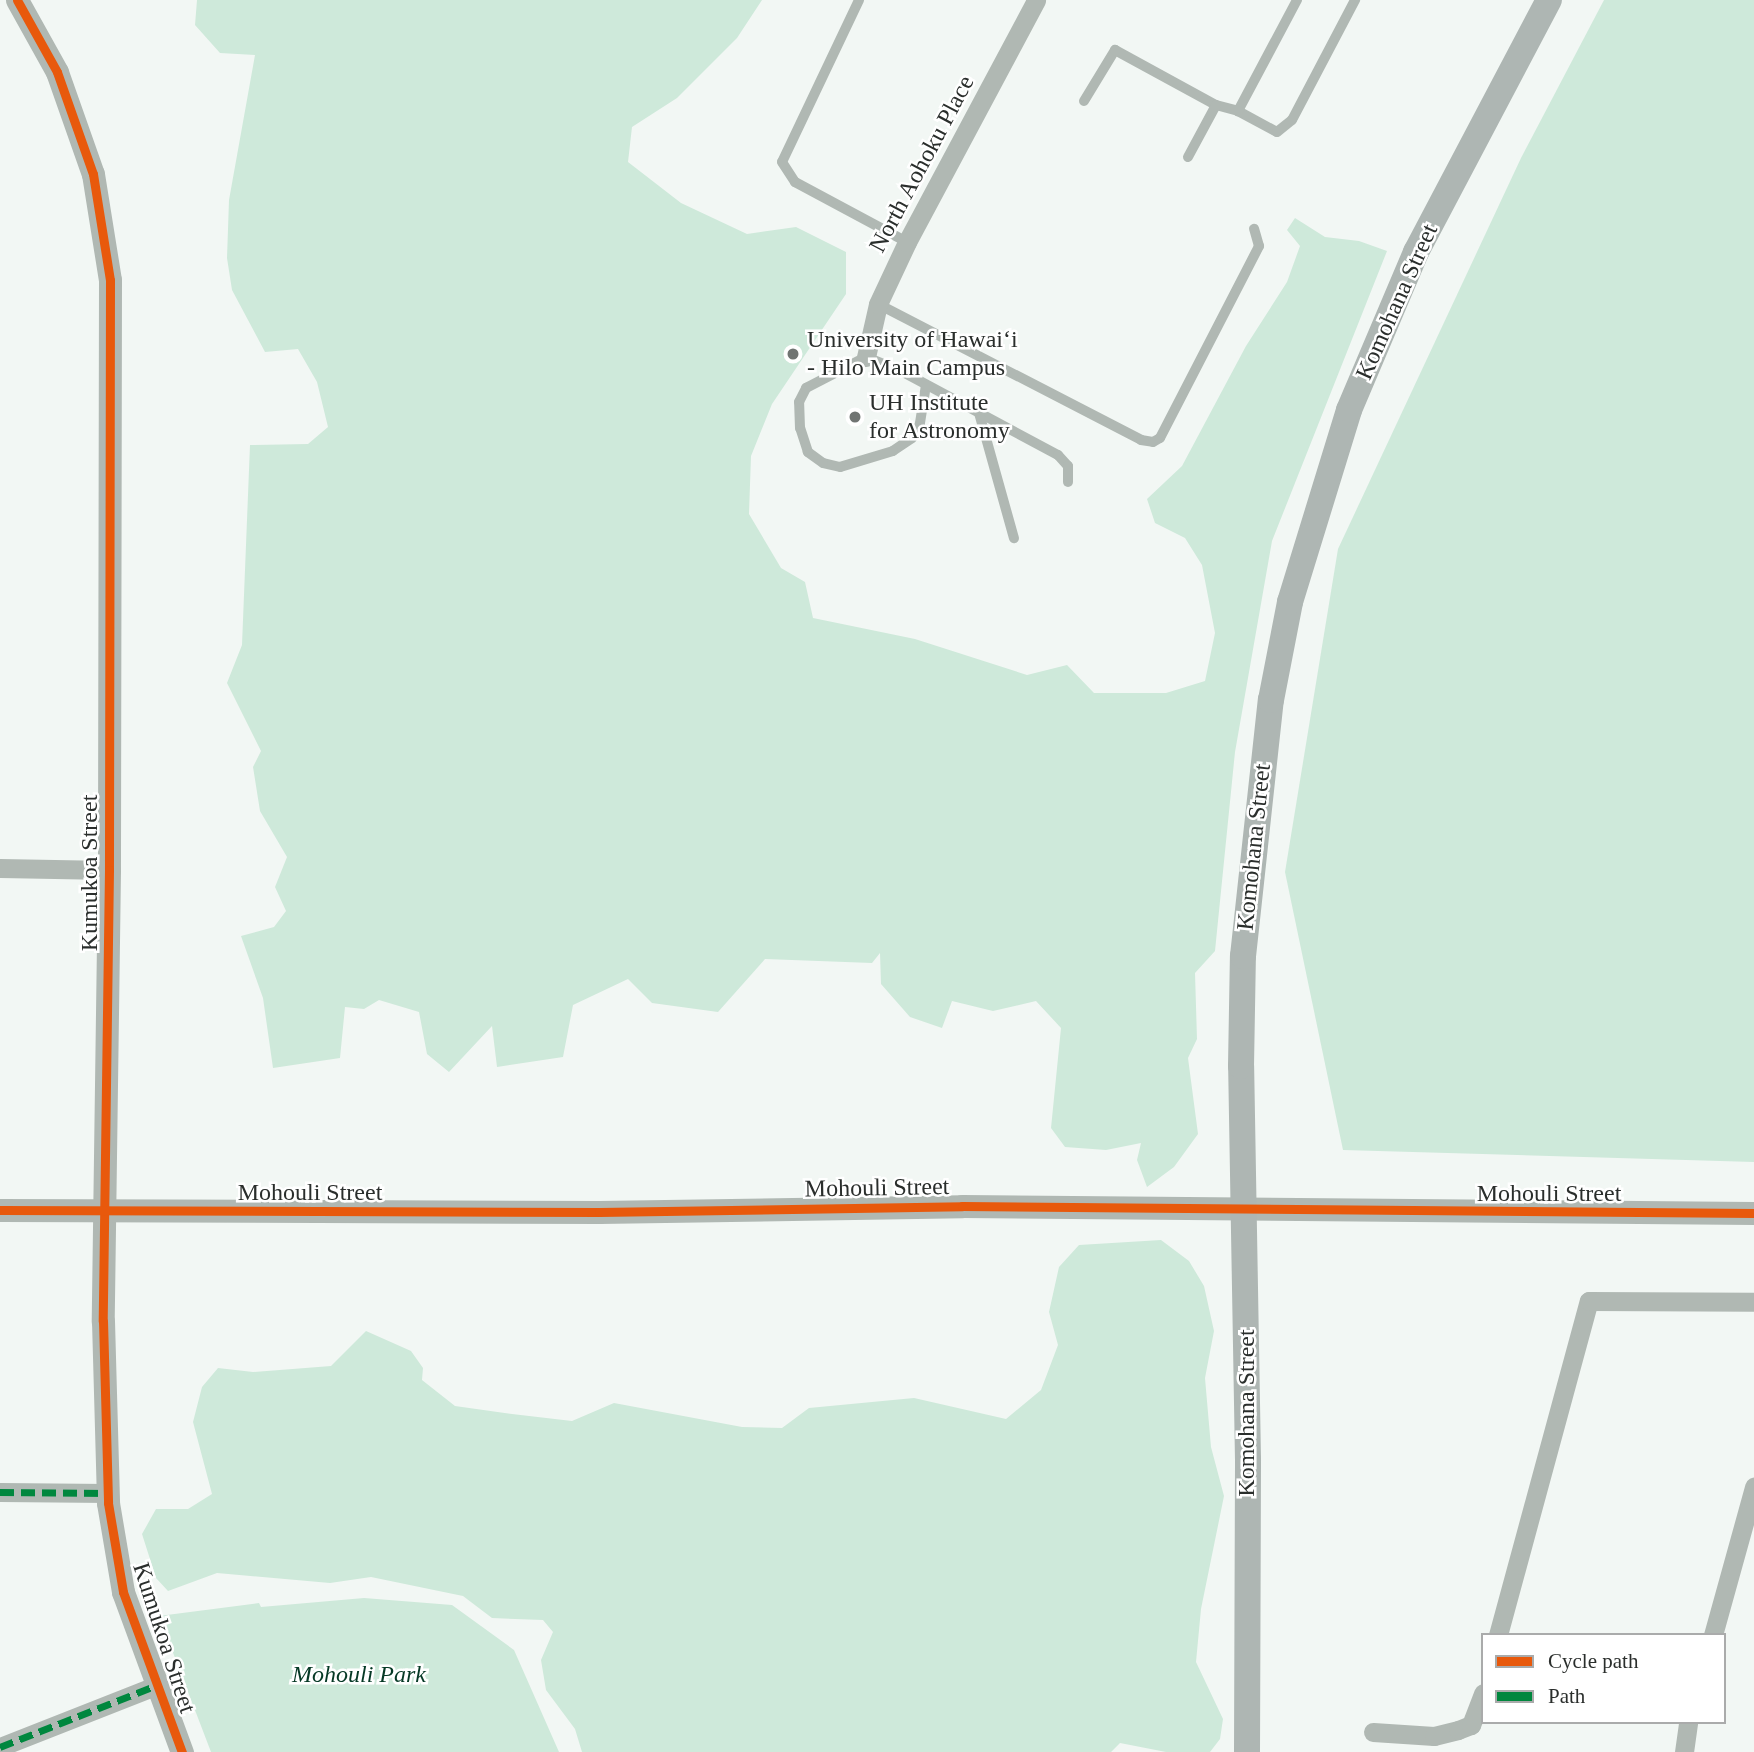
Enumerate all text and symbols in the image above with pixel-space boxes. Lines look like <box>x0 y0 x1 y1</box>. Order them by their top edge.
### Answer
street label: North Aohoku Place <box>863 70 981 258</box>
street label: Komohana Street <box>1350 220 1444 384</box>
place label: University of Hawaiʻi - Hilo Main Campus <box>807 326 1018 382</box>
marker: University of Hawaiʻi - Hilo Main Campus <box>785 346 801 362</box>
place label: UH Institute for Astronomy <box>869 389 1011 445</box>
marker: UH Institute for Astronomy <box>847 409 863 425</box>
street label: Komohana Street <box>1231 762 1277 932</box>
street label: Kumukoa Street <box>76 795 104 951</box>
street label: Mohouli Street <box>804 1172 950 1204</box>
street label: Mohouli Street <box>238 1179 382 1207</box>
street label: Mohouli Street <box>1477 1180 1621 1208</box>
street label: Komohana Street <box>1233 1329 1261 1497</box>
street label: Kumukoa Street <box>126 1559 202 1717</box>
legend <box>1481 1633 1726 1724</box>
text: Cycle path <box>1548 1649 1638 1673</box>
park label: Mohouli Park <box>292 1661 426 1689</box>
text: Path <box>1548 1684 1585 1708</box>

